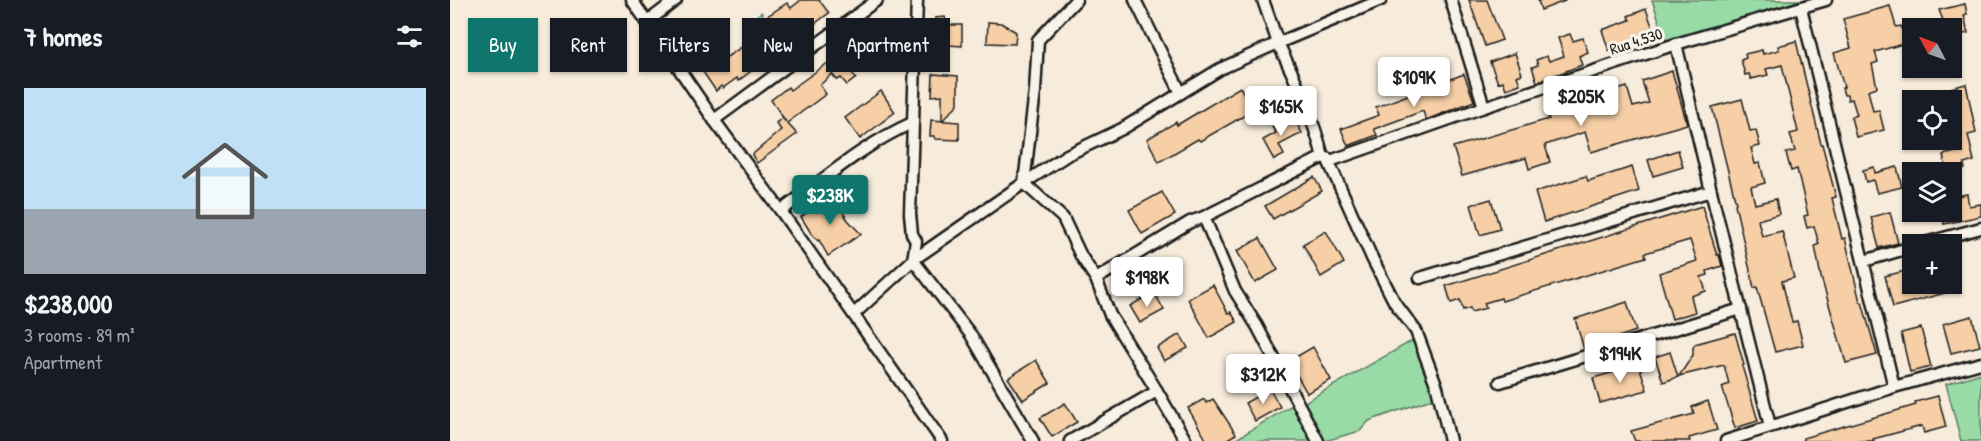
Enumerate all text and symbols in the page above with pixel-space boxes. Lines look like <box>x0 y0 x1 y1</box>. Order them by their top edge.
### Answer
chip: Buy <box>468 18 538 72</box>
chip: Rent <box>550 18 627 72</box>
chip: Filters <box>639 18 730 72</box>
chip: New <box>742 18 814 72</box>
chip: Apartment <box>826 18 950 72</box>
north arrow <box>1902 18 1962 78</box>
map controls <box>1902 18 1962 294</box>
text: 7 homes <box>24 19 102 54</box>
icon: filters <box>393 20 426 53</box>
street label: Rua 4.530 <box>1607 22 1665 60</box>
pin: $109K <box>1372 57 1456 108</box>
text: $109K <box>1392 63 1436 90</box>
pin: $205K <box>1539 76 1623 127</box>
text: $205K <box>1557 82 1605 109</box>
pin: $165K <box>1239 86 1323 137</box>
button: locate <box>1902 90 1962 150</box>
text: $165K <box>1259 92 1303 119</box>
icon: home <box>171 127 279 235</box>
button: layers <box>1902 162 1962 222</box>
pin: $238K <box>788 175 872 226</box>
text: $238K <box>806 181 854 208</box>
button: + <box>1902 234 1962 294</box>
pin: $198K <box>1105 257 1189 308</box>
text: $198K <box>1125 263 1169 290</box>
text: $238,000 <box>24 286 112 321</box>
text: 3 rooms · 89 m² <box>24 321 135 348</box>
pin: $194K <box>1578 333 1662 384</box>
text: $194K <box>1599 339 1641 366</box>
text: Apartment <box>24 348 102 375</box>
pin: $312K <box>1221 354 1305 405</box>
text: $312K <box>1240 360 1286 387</box>

